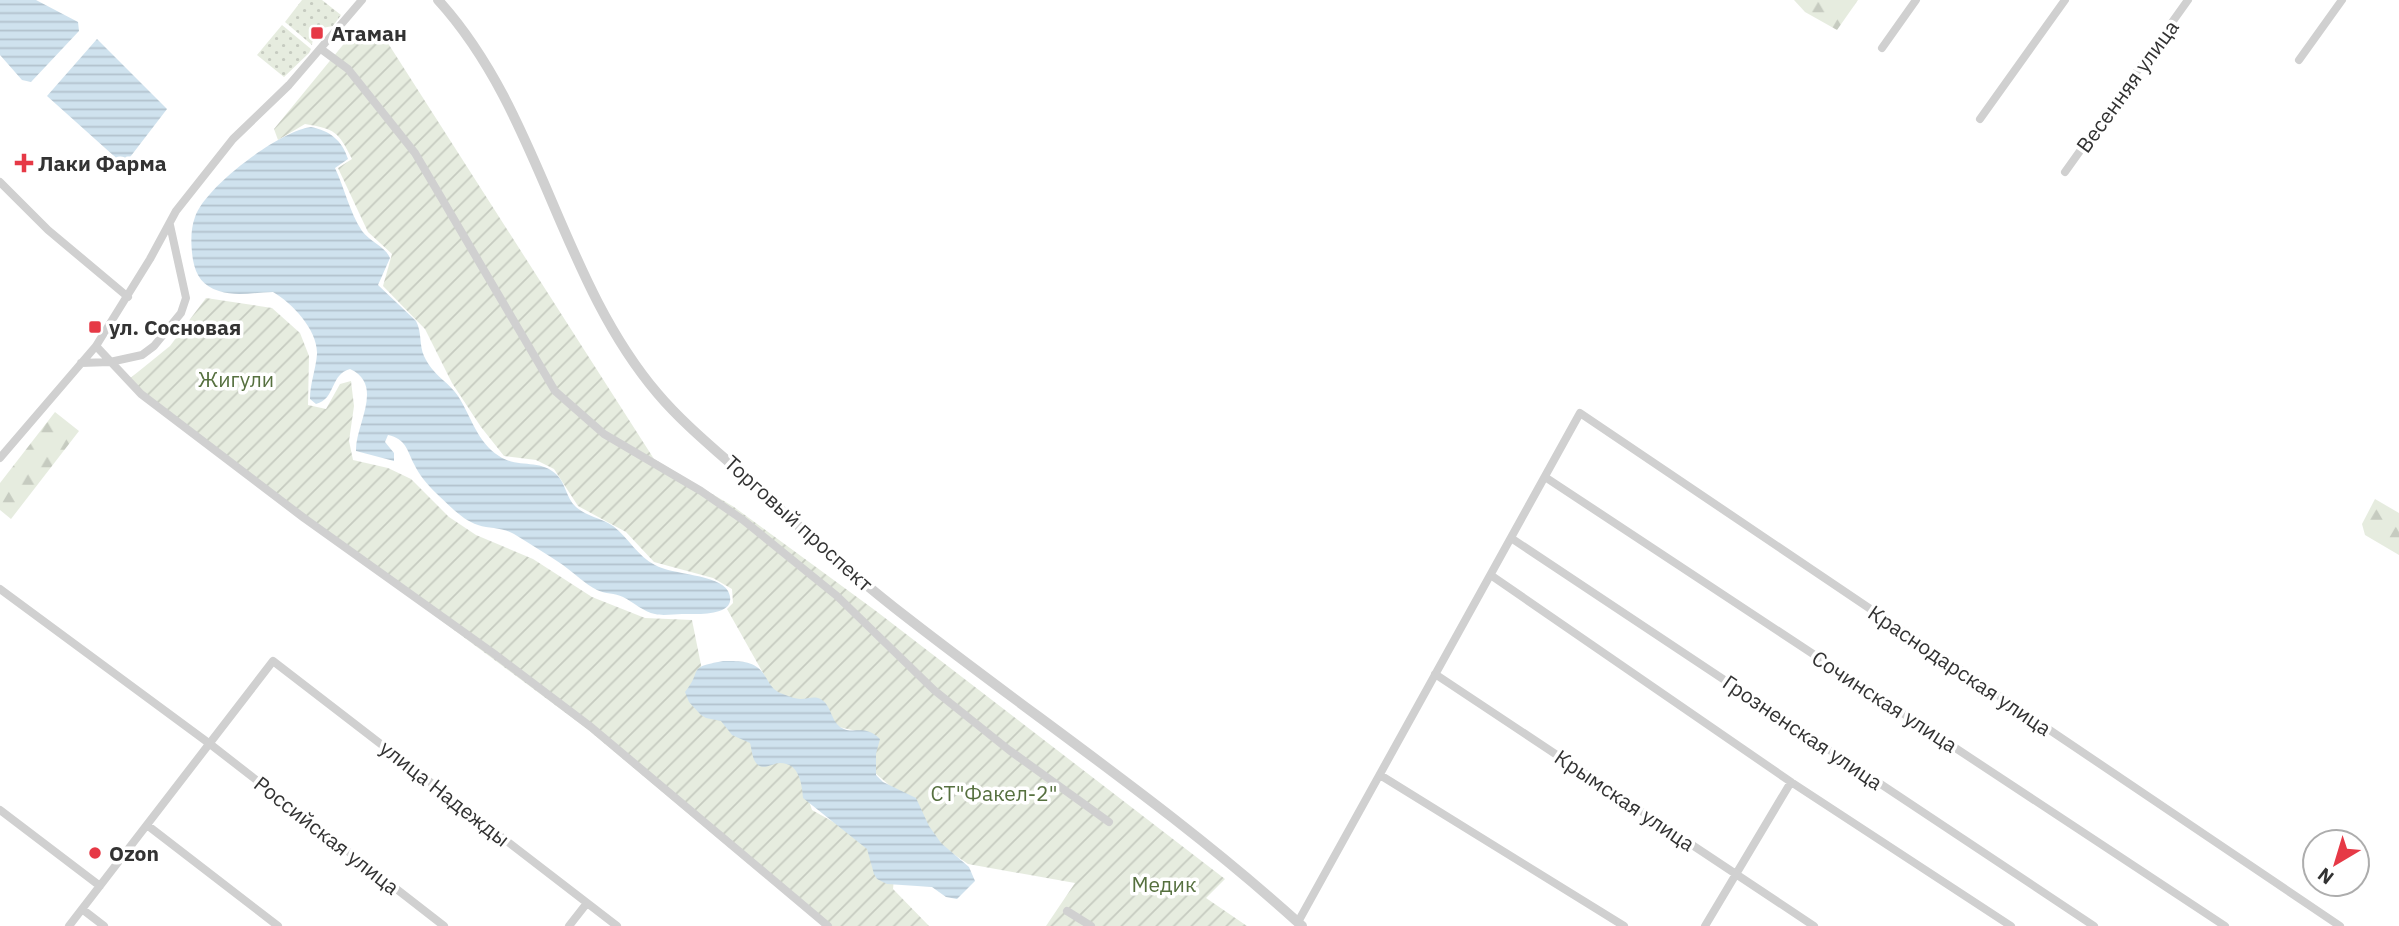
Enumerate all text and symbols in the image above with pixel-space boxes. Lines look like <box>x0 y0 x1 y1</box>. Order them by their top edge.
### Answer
street label: Весенняя улица <box>2069 14 2185 158</box>
place label: Атаман <box>331 19 407 47</box>
marker: Атаман <box>309 25 325 41</box>
place label: Лаки Фарма <box>38 149 167 177</box>
marker: Лаки Фарма <box>16 155 32 171</box>
place label: ул. Сосновая <box>109 313 241 341</box>
marker: ул. Сосновая <box>87 319 103 335</box>
park label: Жигули <box>198 365 274 393</box>
street label: Торговый проспект <box>719 449 879 597</box>
street label: Краснодарская улица <box>1863 598 2057 742</box>
street label: Сочинская улица <box>1807 643 1963 759</box>
street label: Грозненская улица <box>1718 668 1888 796</box>
street label: улица Надежды <box>374 733 516 853</box>
street label: Крымская улица <box>1549 743 1701 857</box>
street label: Российская улица <box>249 769 405 901</box>
park label: СТ"Факел-2" <box>930 779 1058 807</box>
north arrow <box>2301 828 2371 898</box>
place label: Ozon <box>109 839 159 867</box>
marker: Ozon <box>87 845 103 861</box>
text: N <box>2313 863 2338 890</box>
park label: Медик <box>1131 870 1197 898</box>

